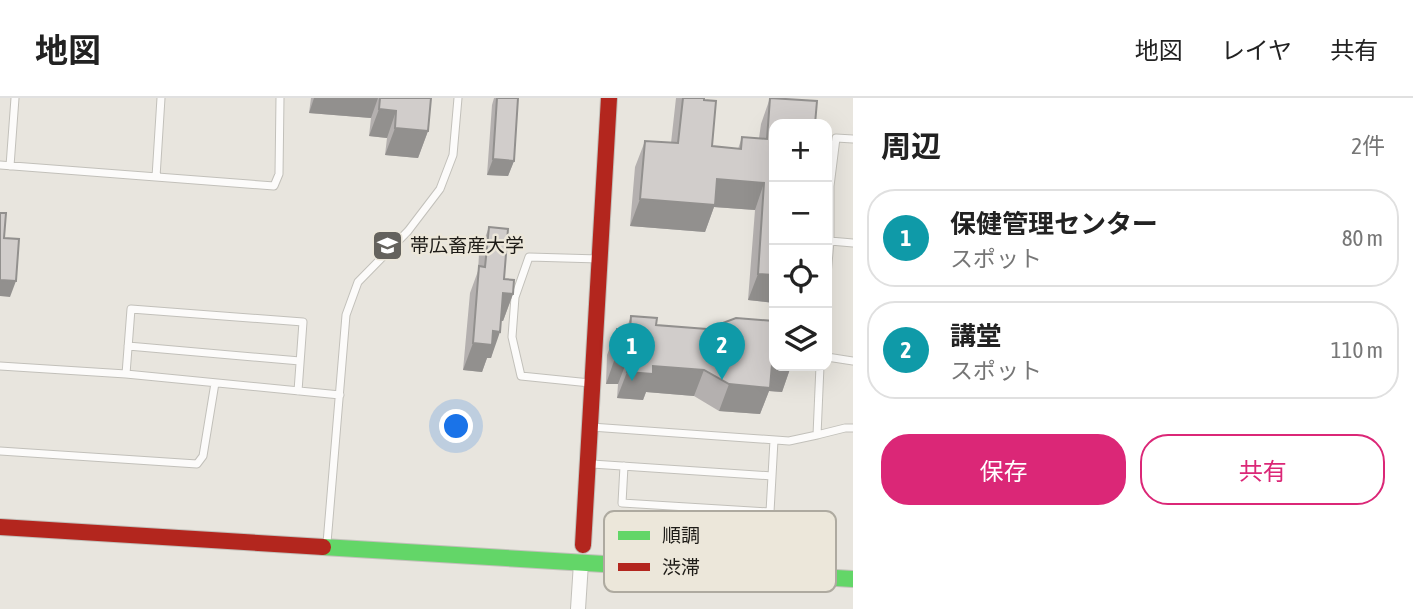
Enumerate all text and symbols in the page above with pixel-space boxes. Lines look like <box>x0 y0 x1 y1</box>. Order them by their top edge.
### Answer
text: 地図 <box>35 31 101 69</box>
text: 地図 <box>1135 37 1183 64</box>
text: レイヤ <box>1221 37 1292 64</box>
text: 共有 <box>1330 37 1378 64</box>
map controls <box>769 119 832 371</box>
button: + <box>769 119 832 182</box>
text: 周辺 <box>881 129 941 163</box>
text: 2件 <box>1351 133 1385 159</box>
button: − <box>769 182 832 245</box>
text: 保健管理センター <box>950 209 1158 239</box>
text: 1 <box>901 225 911 251</box>
text: 80 m <box>1342 225 1383 251</box>
school or university icon: 帯広畜産大学 <box>370 228 404 262</box>
place label: 帯広畜産大学 <box>410 234 524 256</box>
button: locate <box>769 245 832 308</box>
text: スポット <box>950 246 1042 272</box>
button: layers <box>769 308 832 371</box>
text: 講堂 <box>950 321 1002 351</box>
pin: 2 <box>699 322 745 380</box>
pin: 1 <box>609 323 655 381</box>
text: 2 <box>901 337 911 363</box>
text: 110 m <box>1331 337 1383 363</box>
text: スポット <box>950 358 1042 384</box>
your location <box>439 409 473 443</box>
button: 保存 <box>881 434 1126 505</box>
button: 共有 <box>1140 434 1385 505</box>
legend <box>604 511 836 592</box>
text: 順調 <box>662 524 700 546</box>
text: 渋滞 <box>662 556 700 578</box>

